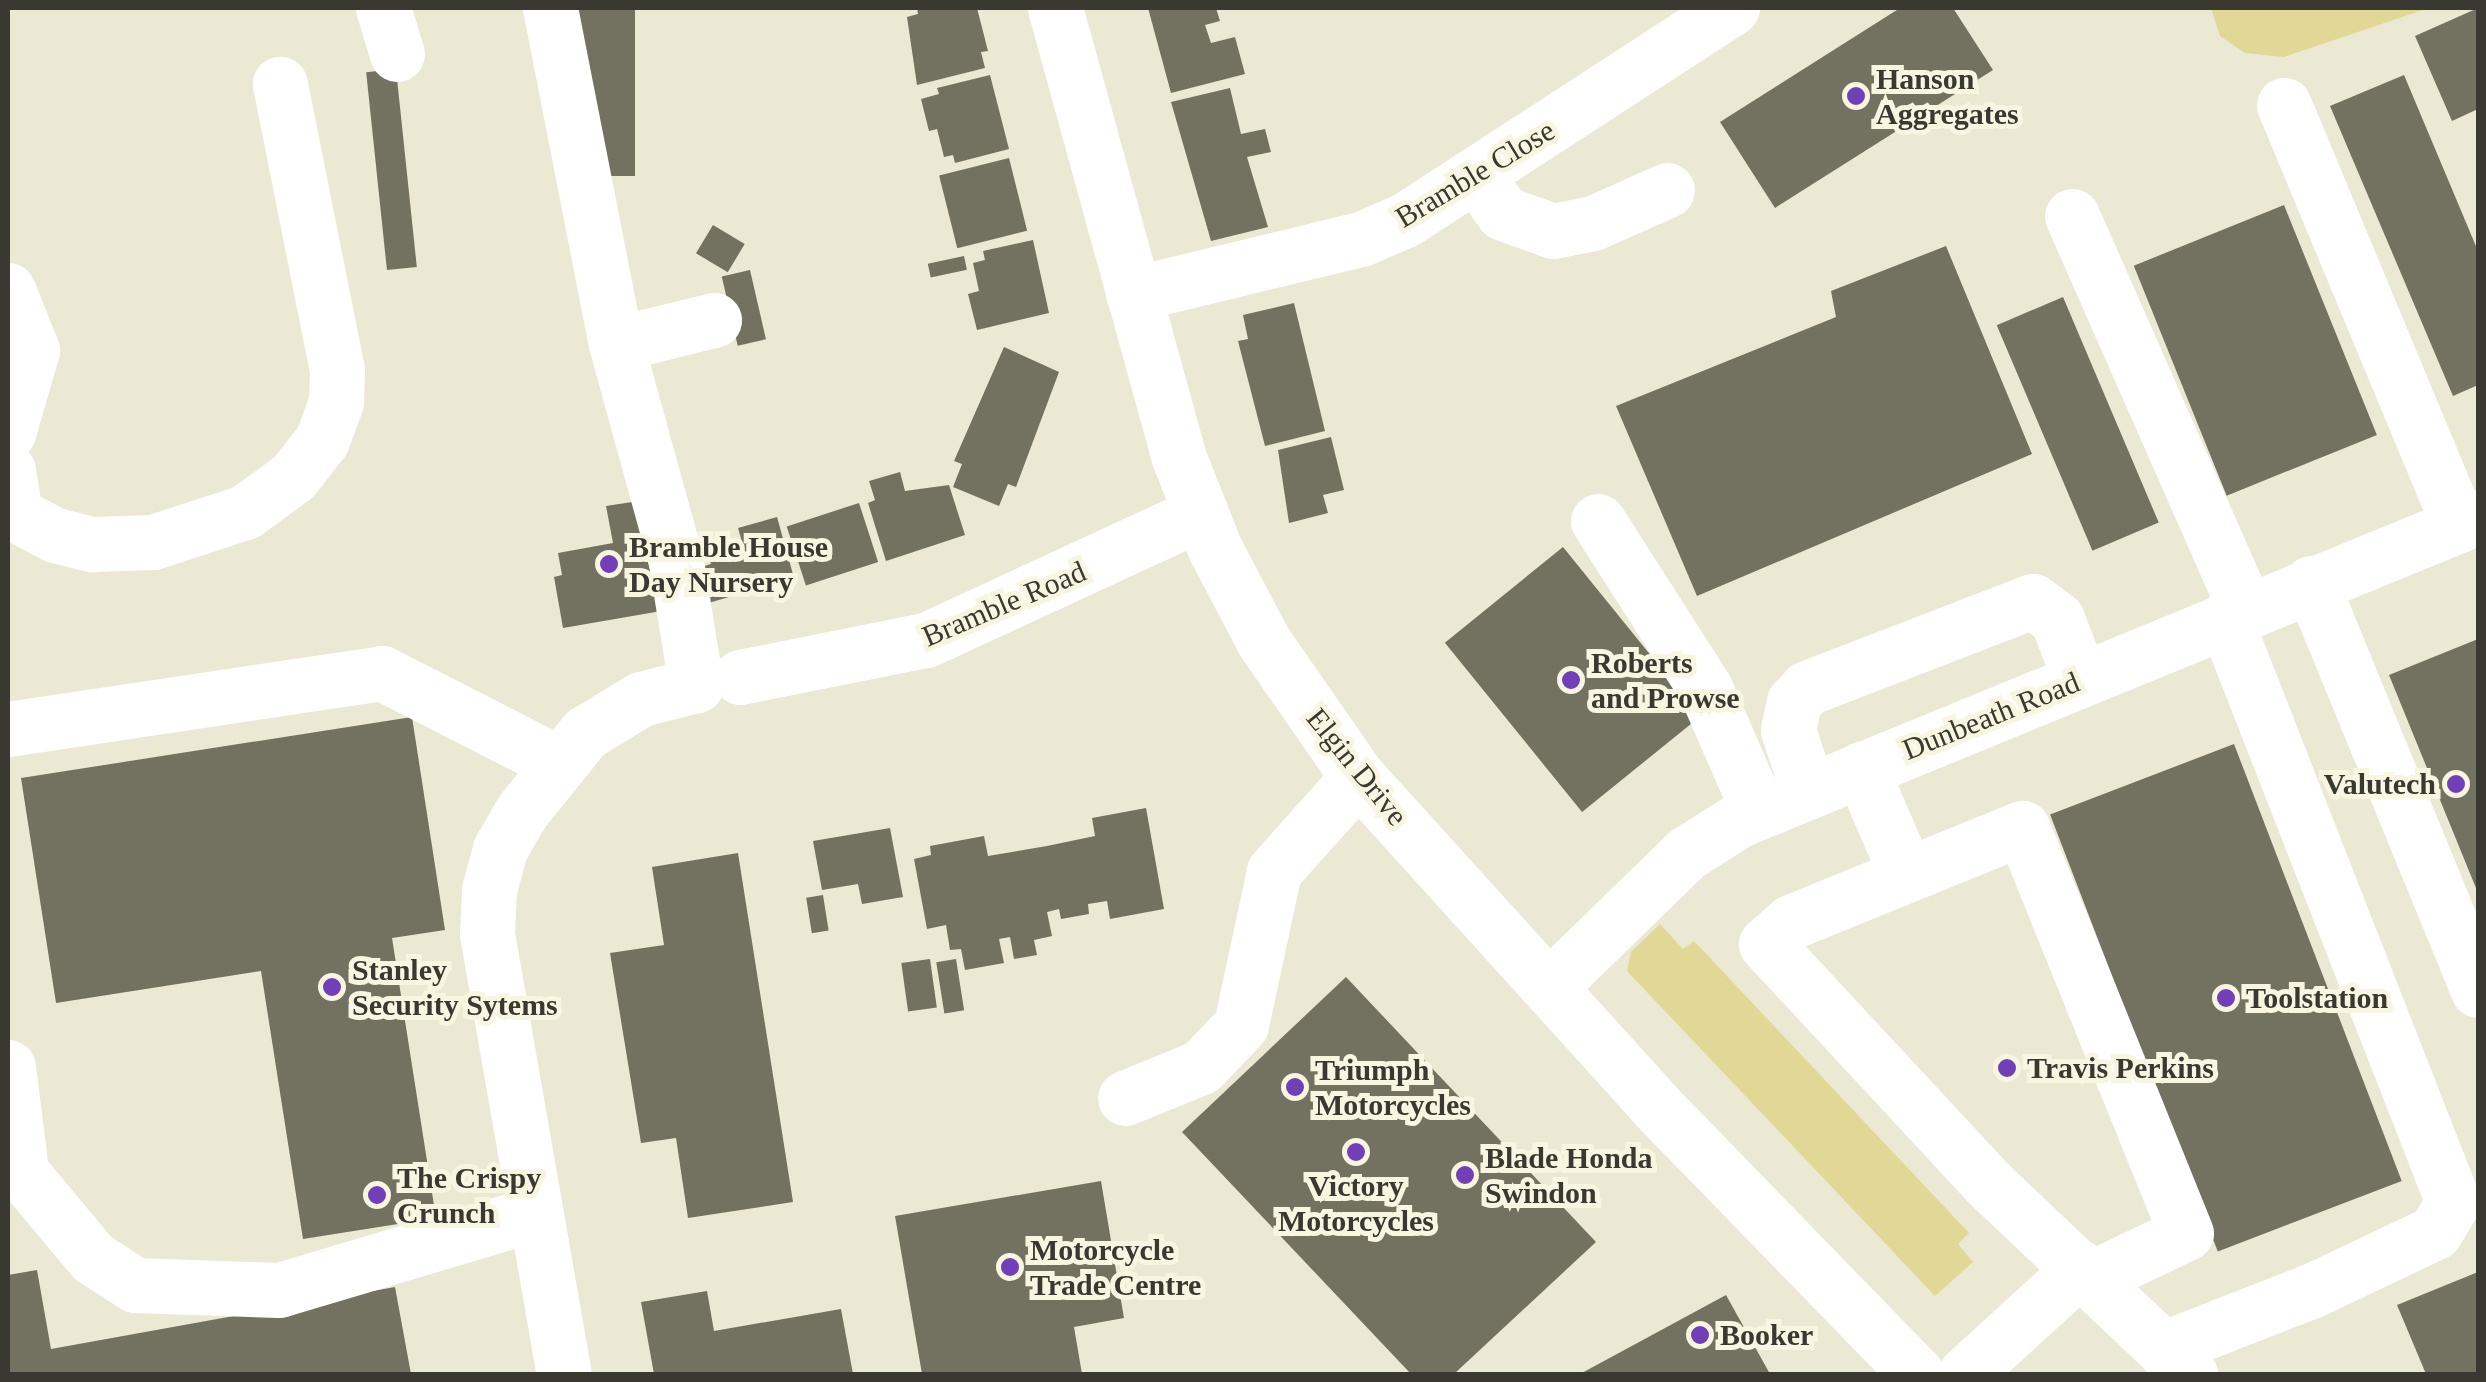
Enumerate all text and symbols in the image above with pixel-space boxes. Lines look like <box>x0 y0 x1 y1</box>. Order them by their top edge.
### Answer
place label: Hanson Aggregates <box>1876 61 2019 132</box>
marker: Hanson Aggregates <box>1845 85 1867 107</box>
street label: Bramble Close <box>1389 112 1561 236</box>
place label: Bramble House Day Nursery <box>629 529 828 600</box>
marker: Bramble House Day Nursery <box>598 553 620 575</box>
street label: Bramble Road <box>917 553 1091 655</box>
place label: Roberts and Prowse <box>1591 645 1740 716</box>
street label: Dunbeath Road <box>1897 664 2085 768</box>
marker: Roberts and Prowse <box>1560 669 1582 691</box>
street label: Elgin Drive <box>1299 701 1415 833</box>
place label: Valutech <box>2324 766 2436 802</box>
marker: Valutech <box>2445 773 2467 795</box>
place label: Stanley Security Sytems <box>352 952 558 1022</box>
marker: Stanley Security Sytems <box>321 976 343 998</box>
place label: Toolstation <box>2246 980 2388 1016</box>
marker: Toolstation <box>2215 987 2237 1009</box>
place label: Travis Perkins <box>2027 1050 2214 1086</box>
place label: Triumph Motorcycles <box>1315 1052 1471 1122</box>
marker: Travis Perkins <box>1996 1057 2018 1079</box>
marker: Triumph Motorcycles <box>1284 1076 1306 1098</box>
place label: Blade Honda Swindon <box>1485 1140 1653 1210</box>
marker: Victory Motorcycles <box>1345 1141 1367 1163</box>
place label: The Crispy Crunch <box>397 1160 541 1230</box>
marker: Blade Honda Swindon <box>1454 1164 1476 1186</box>
place label: Victory Motorcycles <box>1278 1168 1434 1238</box>
marker: The Crispy Crunch <box>366 1184 388 1206</box>
place label: Motorcycle Trade Centre <box>1030 1232 1201 1302</box>
marker: Motorcycle Trade Centre <box>999 1256 1021 1278</box>
place label: Booker <box>1720 1317 1813 1353</box>
marker: Booker <box>1689 1324 1711 1346</box>

